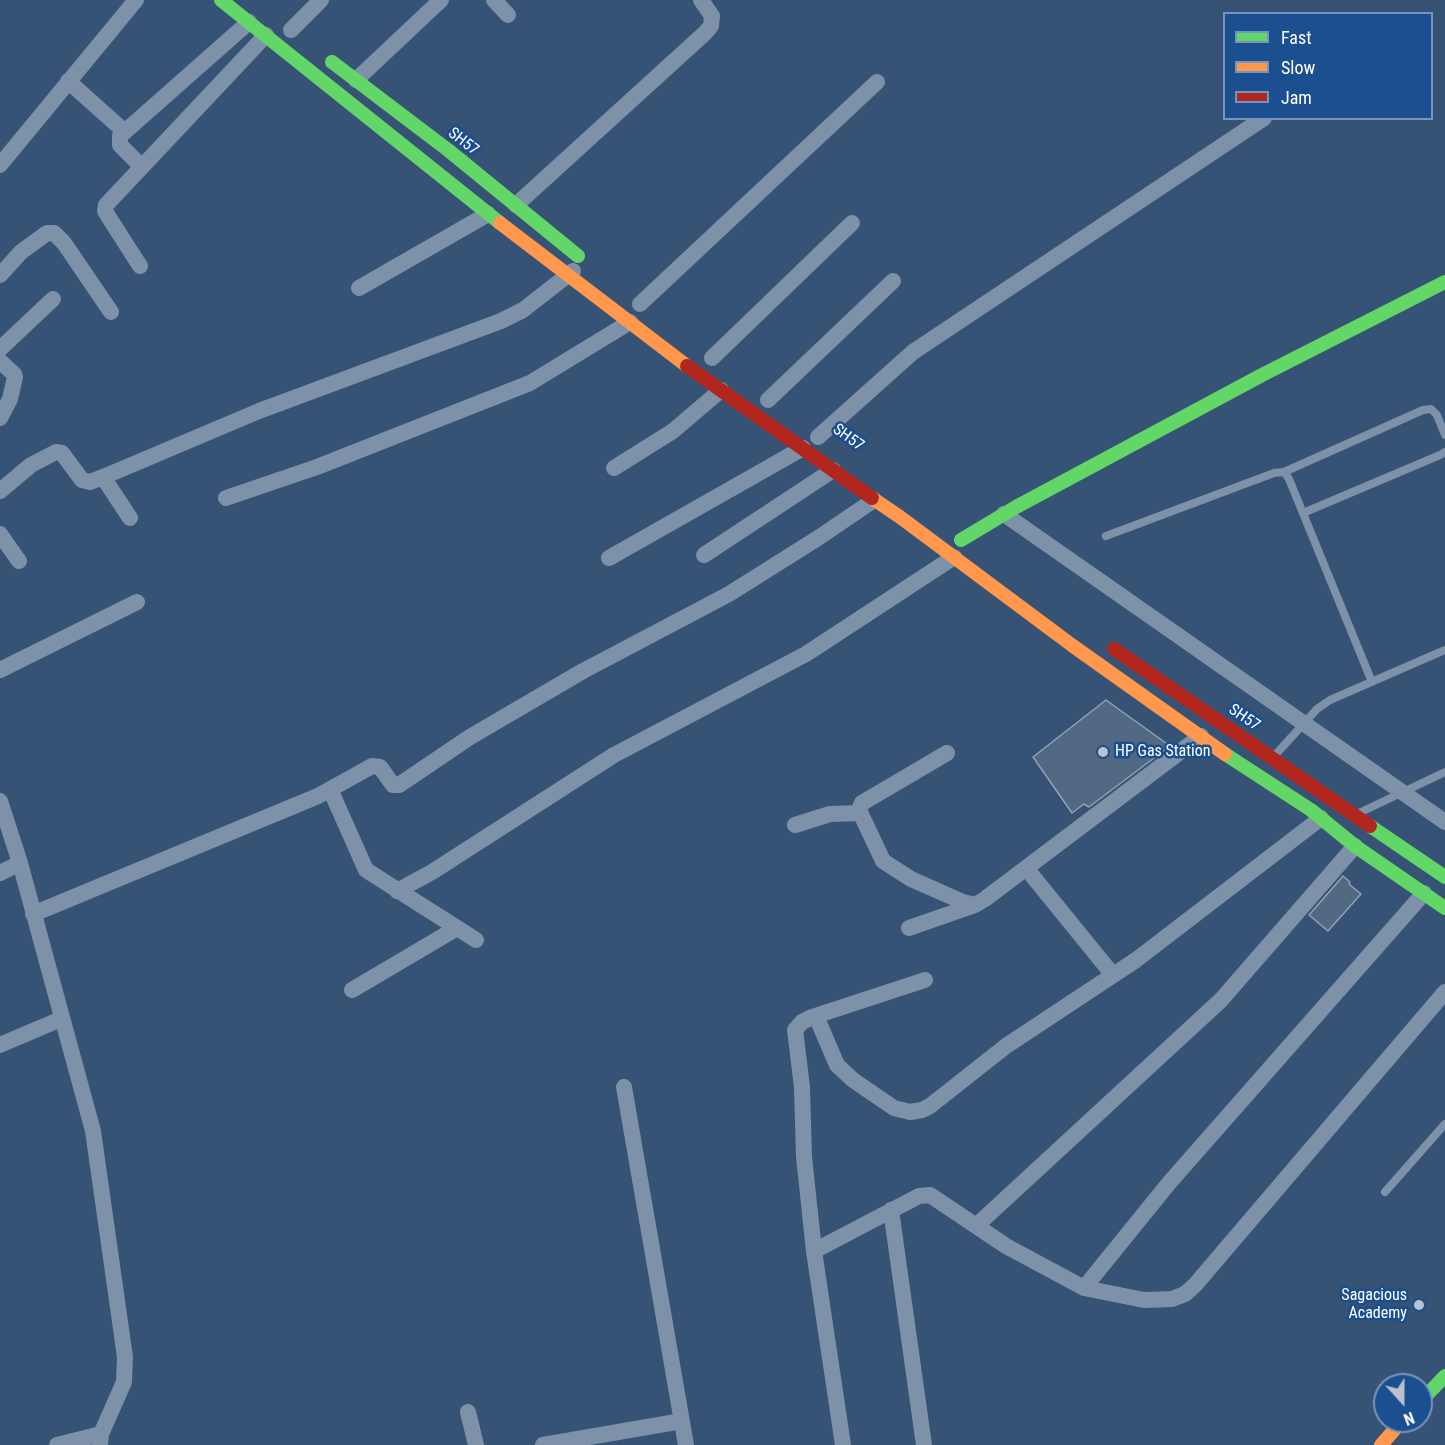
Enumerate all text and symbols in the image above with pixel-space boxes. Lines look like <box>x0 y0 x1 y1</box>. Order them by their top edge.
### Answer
legend <box>1223 12 1433 120</box>
text: Fast <box>1281 27 1312 48</box>
text: Slow <box>1281 57 1315 78</box>
text: Jam <box>1281 87 1312 108</box>
street label: SH57 <box>444 124 482 160</box>
street label: SH57 <box>829 420 867 456</box>
street label: SH57 <box>1225 701 1263 735</box>
place label: HP Gas Station <box>1115 742 1210 762</box>
marker: HP Gas Station <box>1096 745 1110 759</box>
place label: Sagacious Academy <box>1341 1286 1407 1324</box>
marker: Sagacious Academy <box>1412 1298 1426 1312</box>
north arrow <box>1373 1373 1433 1433</box>
text: N <box>1401 1408 1417 1429</box>

